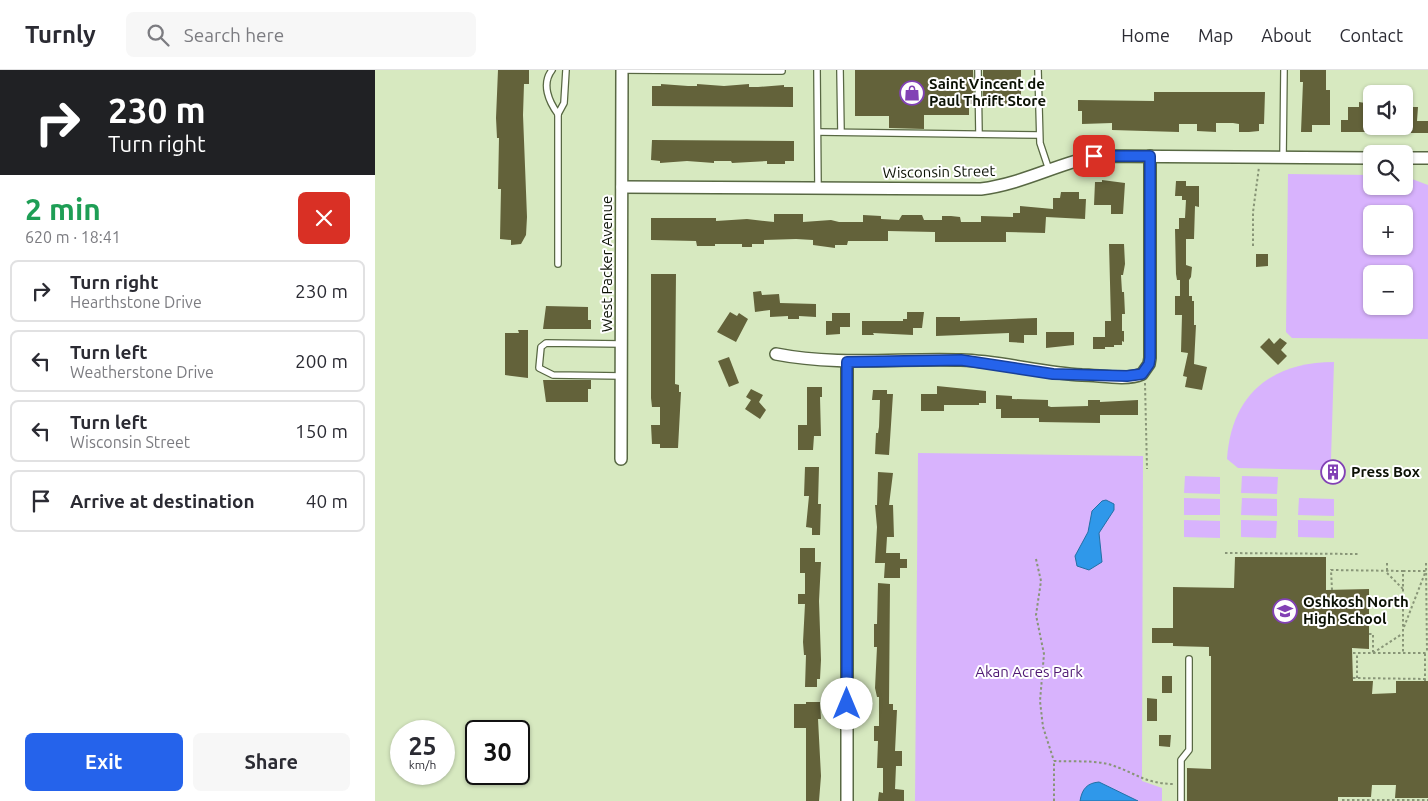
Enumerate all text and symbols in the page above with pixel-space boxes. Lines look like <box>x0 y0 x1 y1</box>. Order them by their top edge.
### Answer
search box <box>126 12 476 57</box>
text: Turnly <box>25 21 96 48</box>
icon: search <box>144 21 172 49</box>
text: Search here <box>184 24 284 46</box>
text: Home <box>1121 25 1170 45</box>
text: Map <box>1198 25 1233 45</box>
text: About <box>1261 25 1311 45</box>
text: Contact <box>1339 25 1403 45</box>
place label: Saint Vincent de Paul Thrift Store <box>929 75 1046 109</box>
shop icon: Saint Vincent de Paul Thrift Store <box>899 80 925 106</box>
map controls <box>1363 85 1413 315</box>
button: sound <box>1363 85 1413 135</box>
icon: right <box>25 90 90 155</box>
text: 230 m <box>108 90 206 130</box>
text: Turn right <box>108 131 206 156</box>
pin <box>1073 135 1115 177</box>
icon: arrive <box>1080 142 1108 170</box>
button: search <box>1363 145 1413 195</box>
street label: Wisconsin Street <box>883 162 996 181</box>
text: 2 min <box>25 192 101 226</box>
button: close <box>298 192 350 244</box>
street label: West Packer Avenue <box>598 196 615 332</box>
button: + <box>1363 205 1413 255</box>
text: 620 m · 18:41 <box>25 228 121 246</box>
button: − <box>1363 265 1413 315</box>
text: Turn right <box>70 271 158 293</box>
icon: right <box>27 277 55 305</box>
text: 230 m <box>295 280 348 302</box>
text: Hearthstone Drive <box>70 293 202 311</box>
text: Turn left <box>70 341 148 363</box>
icon: left <box>27 347 55 375</box>
text: 200 m <box>295 350 348 372</box>
text: Weatherstone Drive <box>70 363 214 381</box>
text: Turn left <box>70 411 148 433</box>
icon: left <box>27 417 55 445</box>
text: 150 m <box>295 420 348 442</box>
text: Wisconsin Street <box>70 433 190 451</box>
building icon: Press Box <box>1320 459 1346 485</box>
place label: Press Box <box>1351 463 1420 480</box>
icon: arrive <box>27 487 55 515</box>
text: Arrive at destination <box>70 490 255 512</box>
text: 40 m <box>306 490 348 512</box>
place label: Oshkosh North High School <box>1303 593 1409 627</box>
school or university icon: Oshkosh North High School <box>1272 598 1298 624</box>
park label: Akan Acres Park <box>975 663 1083 680</box>
position arrow <box>820 677 872 729</box>
speed limit sign: 30 <box>465 720 530 785</box>
text: 25 <box>408 732 437 760</box>
button: Exit <box>25 733 183 791</box>
button: Share <box>193 733 350 791</box>
text: km/h <box>409 758 436 771</box>

